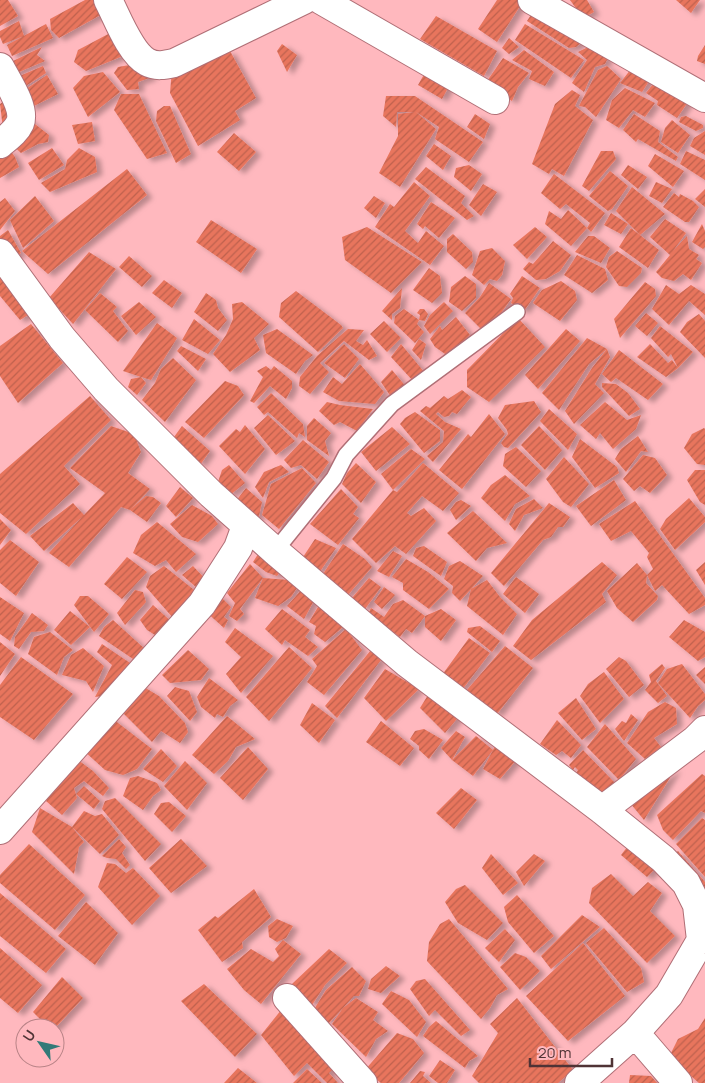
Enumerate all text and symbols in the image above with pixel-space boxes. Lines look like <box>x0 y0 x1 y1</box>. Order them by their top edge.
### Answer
north arrow <box>15 1018 65 1068</box>
text: U <box>18 1026 40 1045</box>
scale bar <box>530 1036 612 1068</box>
text: 20 m <box>538 1042 571 1063</box>

